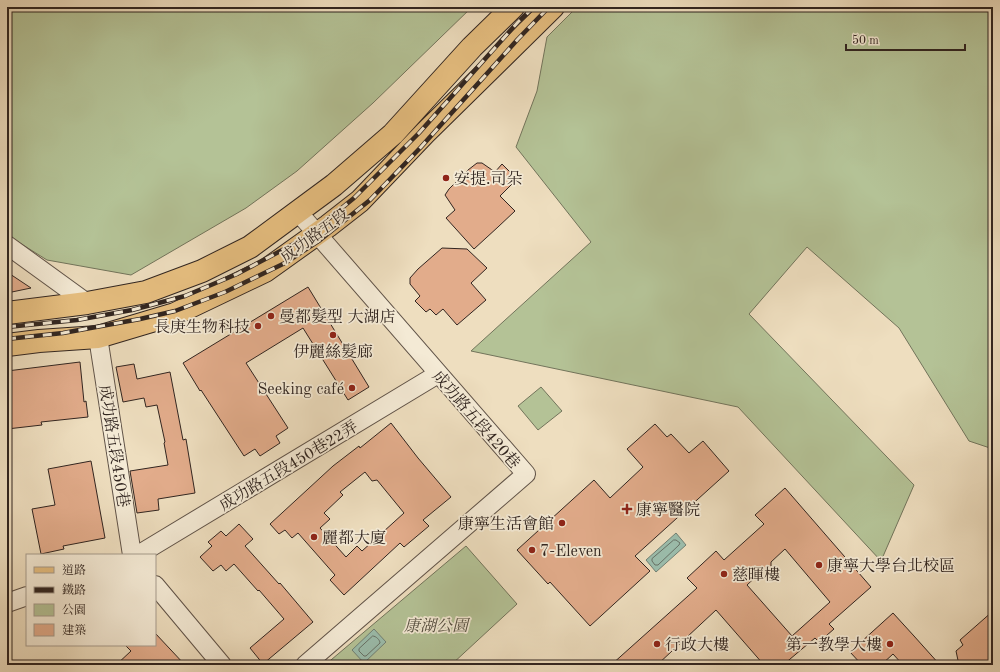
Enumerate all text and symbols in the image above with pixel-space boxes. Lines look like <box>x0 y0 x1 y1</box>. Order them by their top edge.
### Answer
scale bar <box>846 26 965 52</box>
text: 50 m <box>852 34 879 47</box>
place label: 安提.司朵 <box>454 170 522 188</box>
marker: 安提.司朵 <box>441 173 451 183</box>
street label: 成功路五段 <box>277 205 352 267</box>
place label: 曼都髮型 大湖店 <box>279 308 395 326</box>
marker: 曼都髮型 大湖店 <box>266 311 276 321</box>
place label: 長庚生物科技 <box>154 318 250 336</box>
marker: 長庚生物科技 <box>253 321 263 331</box>
marker: 伊麗絲髮廊 <box>328 330 338 340</box>
place label: 伊麗絲髮廊 <box>293 343 373 361</box>
street label: 成功路五段420巷 <box>429 367 524 472</box>
place label: Seeking café <box>257 382 344 398</box>
marker: Seeking café <box>347 383 357 393</box>
street label: 成功路五段450巷 <box>95 384 133 509</box>
street label: 成功路五段450巷22弄 <box>216 417 361 514</box>
place label: 康寧醫院 <box>636 501 700 519</box>
marker: 康寧醫院 <box>621 503 633 515</box>
place label: 康寧生活會館 <box>458 515 554 533</box>
marker: 康寧生活會館 <box>557 518 567 528</box>
place label: 麗都大廈 <box>322 529 386 547</box>
marker: 麗都大廈 <box>309 532 319 542</box>
place label: 7-Eleven <box>540 544 602 560</box>
marker: 7-Eleven <box>527 545 537 555</box>
legend <box>26 554 156 646</box>
place label: 康寧大學台北校區 <box>827 557 955 575</box>
marker: 康寧大學台北校區 <box>814 560 824 570</box>
text: 道路 <box>62 563 86 577</box>
place label: 慈暉樓 <box>732 566 780 584</box>
marker: 慈暉樓 <box>719 569 729 579</box>
text: 鐵路 <box>62 583 86 597</box>
text: 公園 <box>62 603 86 617</box>
park label: 康湖公園 <box>404 617 471 635</box>
text: 建築 <box>62 623 86 637</box>
place label: 行政大樓 <box>665 636 729 654</box>
place label: 第一教學大樓 <box>786 636 882 654</box>
marker: 行政大樓 <box>652 639 662 649</box>
marker: 第一教學大樓 <box>885 639 895 649</box>

